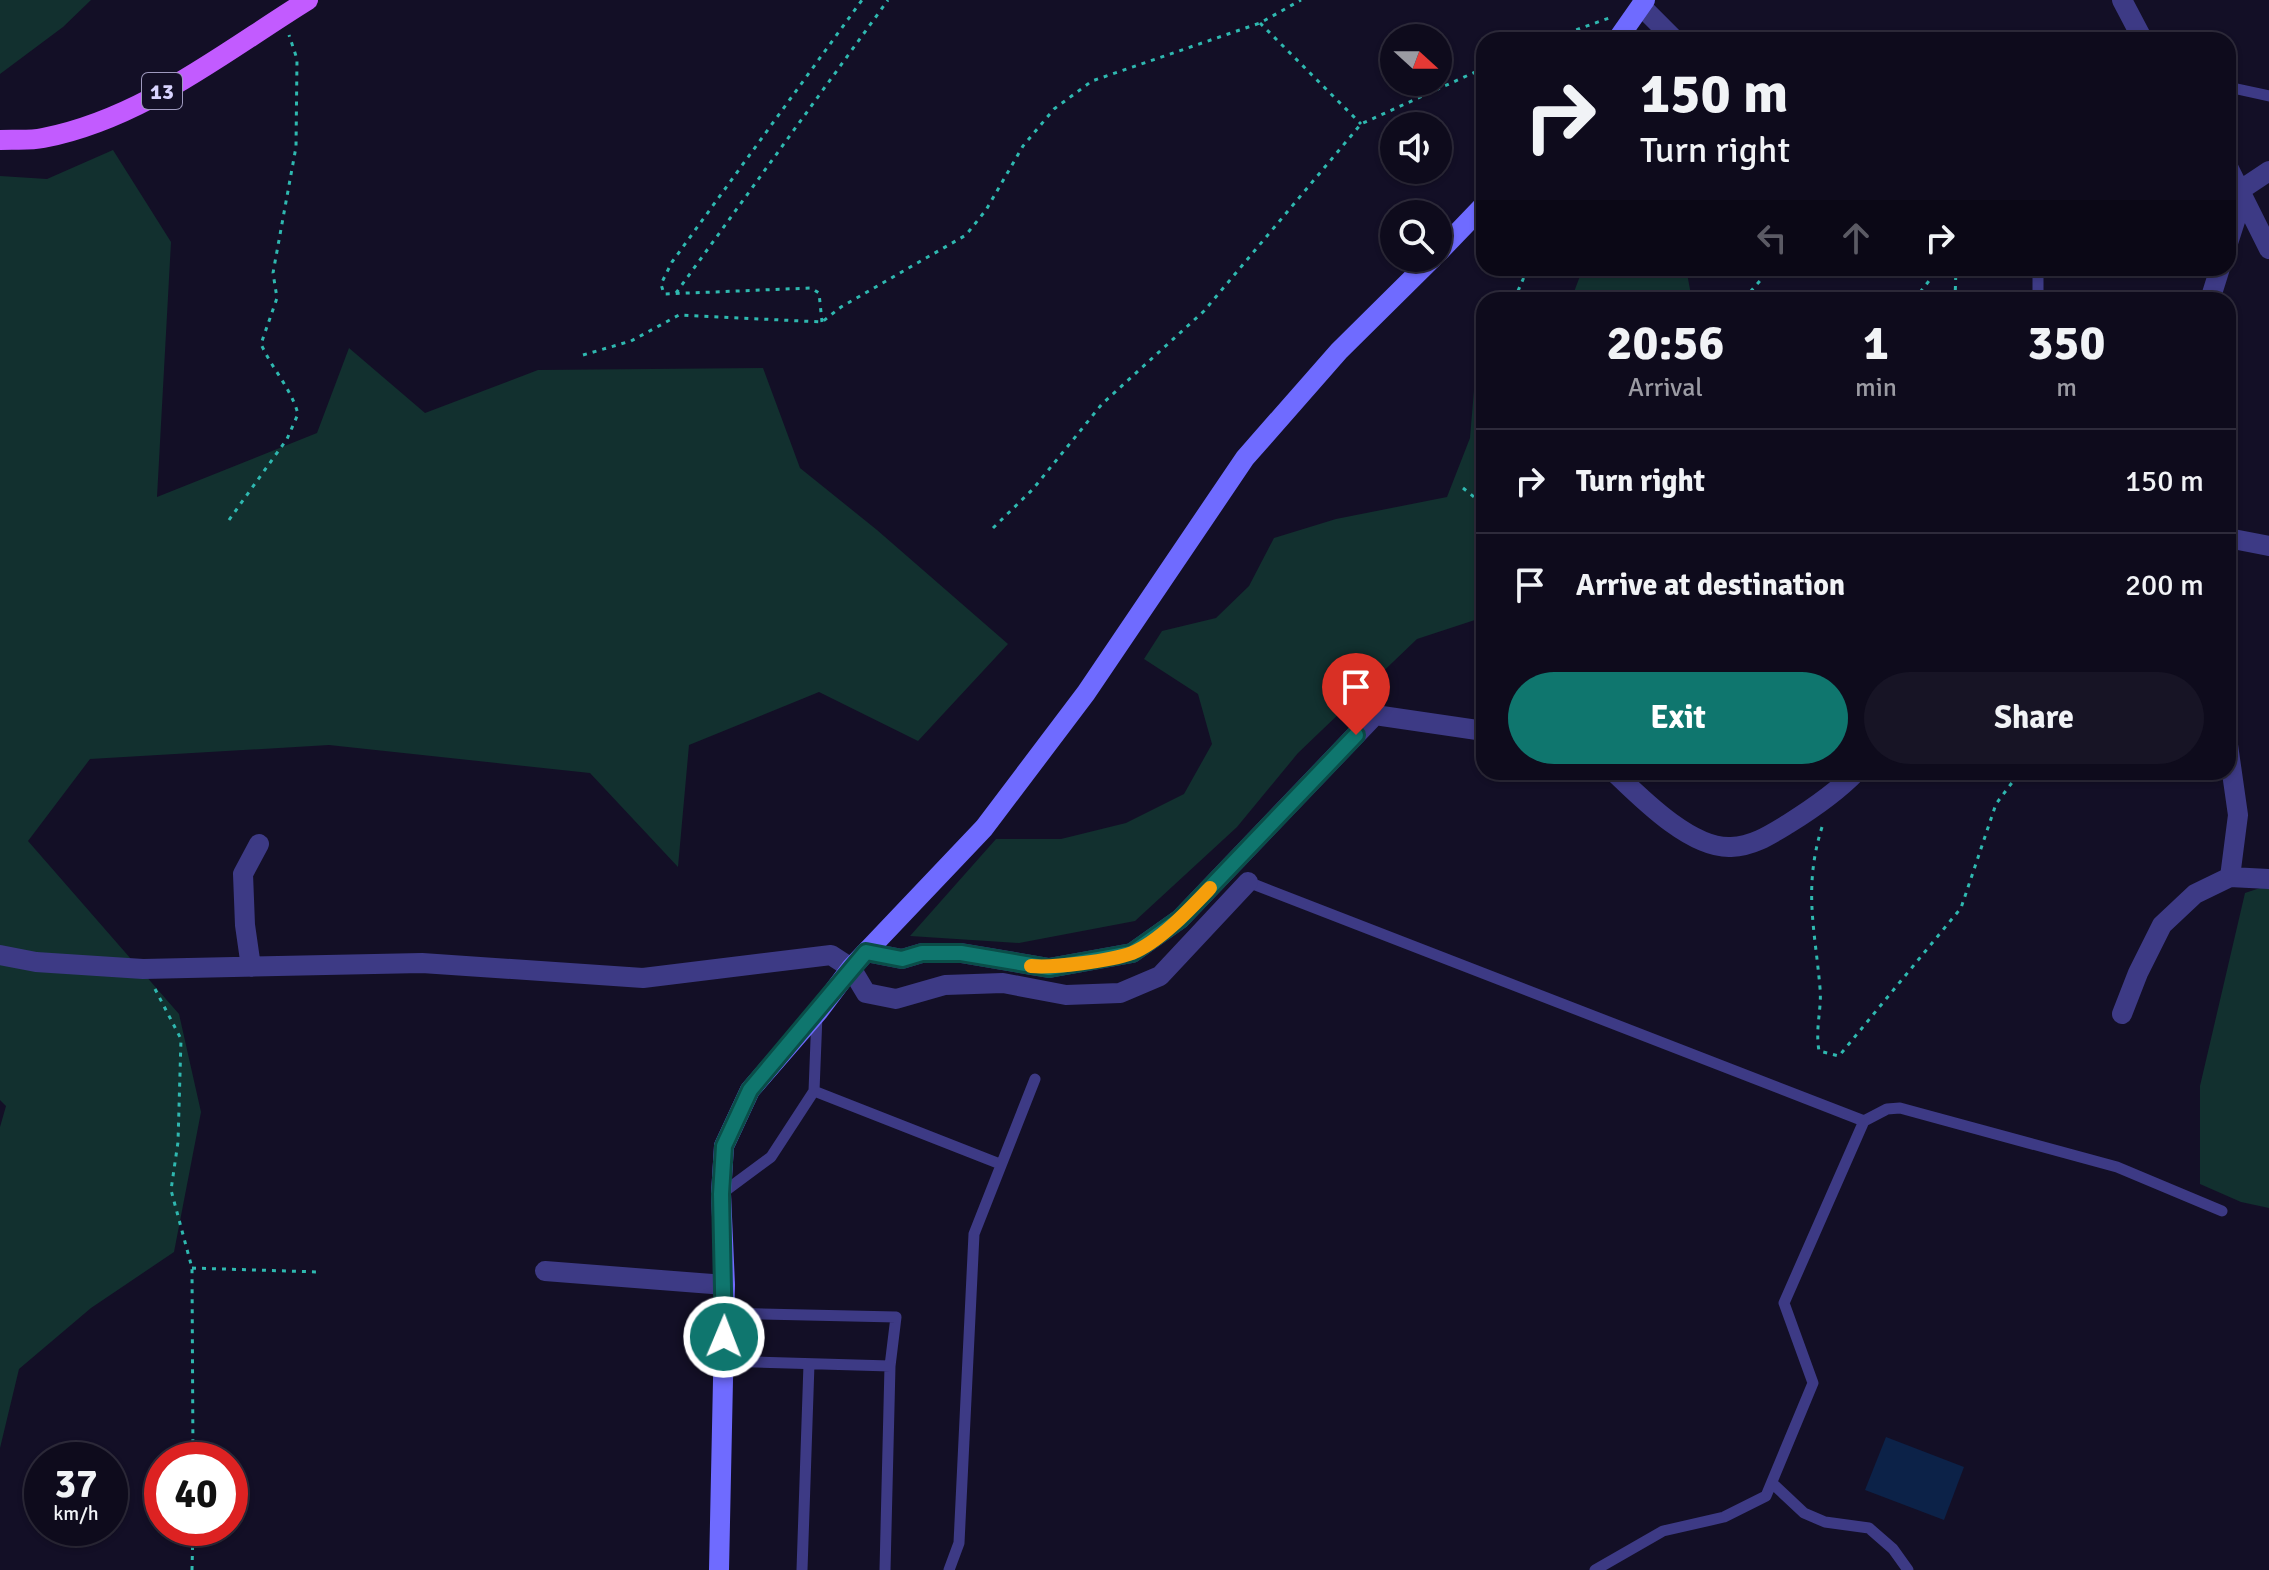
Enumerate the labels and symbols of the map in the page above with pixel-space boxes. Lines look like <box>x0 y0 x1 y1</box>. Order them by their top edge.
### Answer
north arrow <box>1380 24 1452 96</box>
road number: 13 <box>142 73 182 109</box>
pin <box>1322 653 1390 735</box>
position arrow <box>682 1295 766 1379</box>
speed limit sign: 40 <box>144 1442 248 1546</box>

